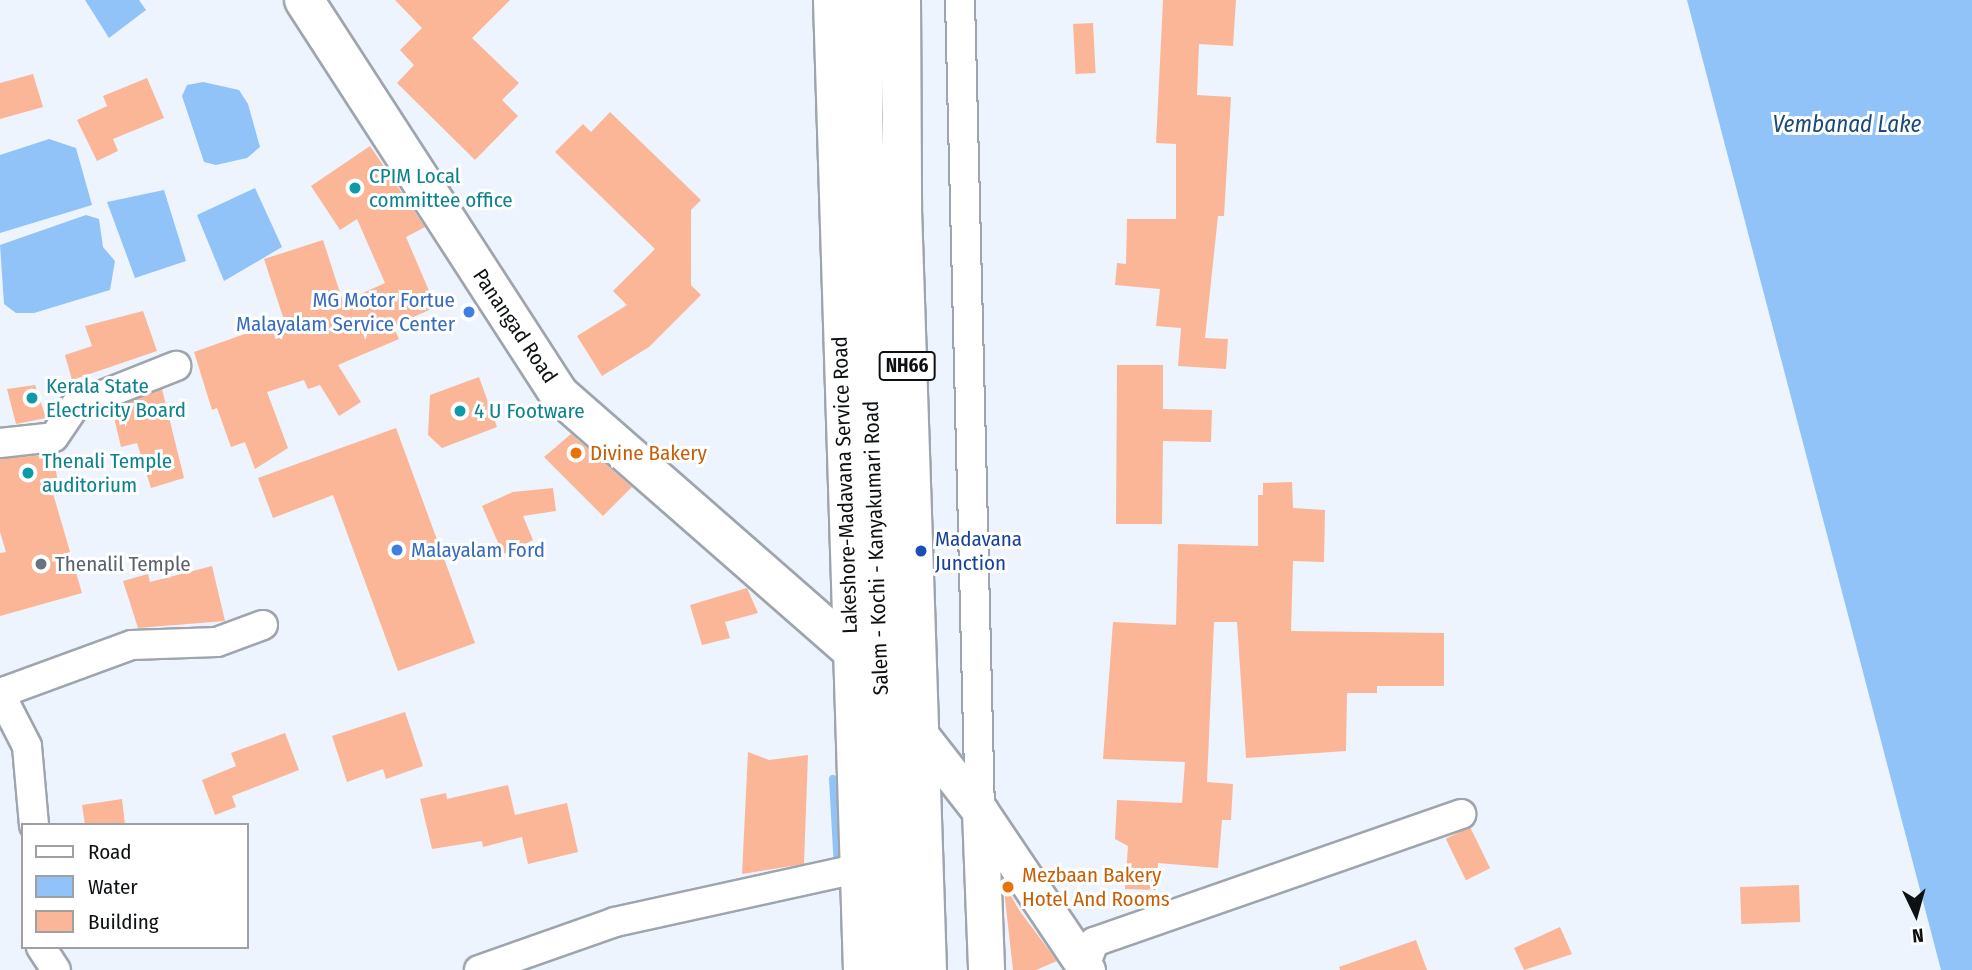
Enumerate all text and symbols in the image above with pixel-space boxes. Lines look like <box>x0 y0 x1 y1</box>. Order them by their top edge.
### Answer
water label: Vembanad Lake <box>1773 110 1921 138</box>
place label: CPIM Local committee office <box>369 163 513 213</box>
marker: CPIM Local committee office <box>347 180 363 196</box>
street label: Panangad Road <box>468 264 562 388</box>
place label: MG Motor Fortue Malayalam Service Center <box>236 287 455 337</box>
marker: MG Motor Fortue Malayalam Service Center <box>461 304 477 320</box>
street label: Lakeshore-Madavana Service Road <box>827 336 863 634</box>
road number: NH66 <box>877 350 937 382</box>
place label: Kerala State Electricity Board <box>46 373 186 423</box>
marker: Kerala State Electricity Board <box>24 390 40 406</box>
place label: 4 U Footware <box>474 398 585 424</box>
street label: Salem - Kochi - Kanyakumari Road <box>858 400 894 696</box>
marker: 4 U Footware <box>452 403 468 419</box>
place label: Divine Bakery <box>590 440 707 466</box>
marker: Divine Bakery <box>568 445 584 461</box>
place label: Thenali Temple auditorium <box>42 448 172 498</box>
marker: Thenali Temple auditorium <box>20 465 36 481</box>
place label: Madavana Junction <box>935 526 1022 576</box>
place label: Malayalam Ford <box>411 537 545 563</box>
marker: Malayalam Ford <box>389 542 405 558</box>
marker: Madavana Junction <box>913 543 929 559</box>
place label: Thenalil Temple <box>55 551 191 577</box>
marker: Thenalil Temple <box>33 556 49 572</box>
legend <box>21 823 248 949</box>
text: Road <box>88 839 132 865</box>
place label: Mezbaan Bakery Hotel And Rooms <box>1022 862 1170 912</box>
text: Water <box>88 874 138 900</box>
marker: Mezbaan Bakery Hotel And Rooms <box>1000 879 1016 895</box>
north arrow <box>1881 879 1951 949</box>
text: Building <box>88 909 159 935</box>
text: N <box>1911 923 1925 947</box>

